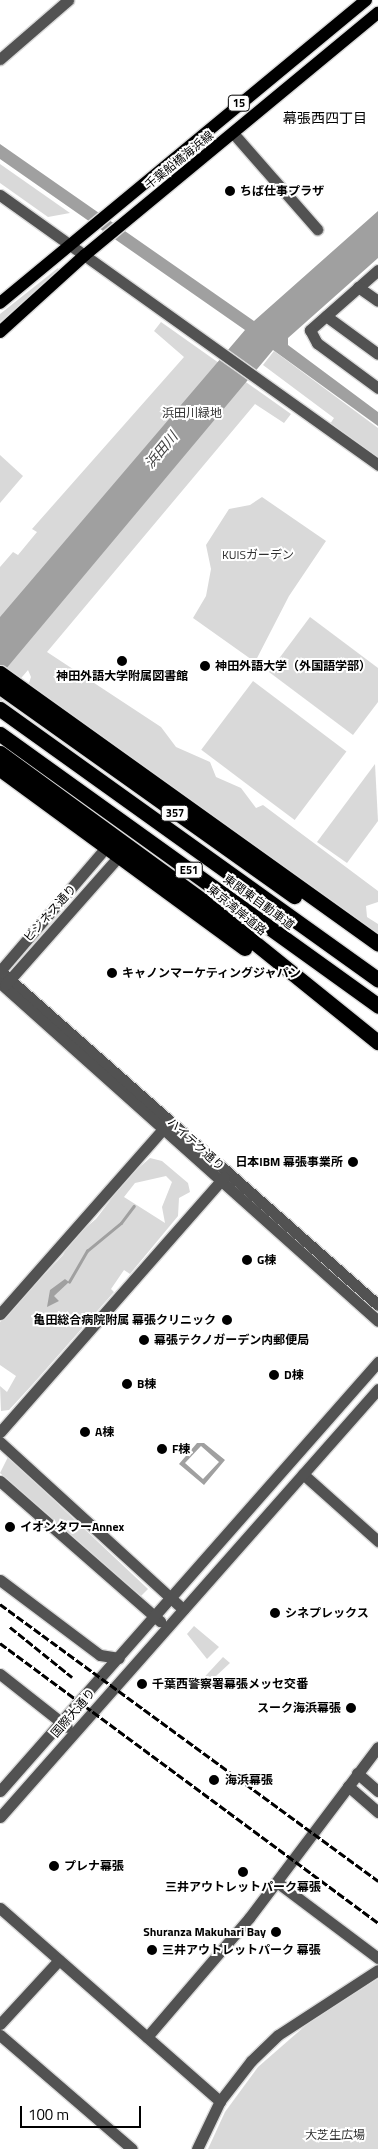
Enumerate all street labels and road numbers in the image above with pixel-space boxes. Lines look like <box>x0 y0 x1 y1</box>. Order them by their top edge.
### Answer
road number: 15 <box>228 95 250 112</box>
street label: 千葉船橋海浜線 <box>142 128 216 192</box>
road number: 357 <box>160 804 190 821</box>
road number: E51 <box>174 862 204 878</box>
street label: 東関東自動車道 <box>221 871 297 933</box>
street label: ビジネス通り <box>21 881 79 945</box>
street label: 東京湾岸道路 <box>204 882 270 938</box>
street label: ハイテク通り <box>164 1115 228 1173</box>
street label: 国際大通り <box>48 1686 98 1740</box>

